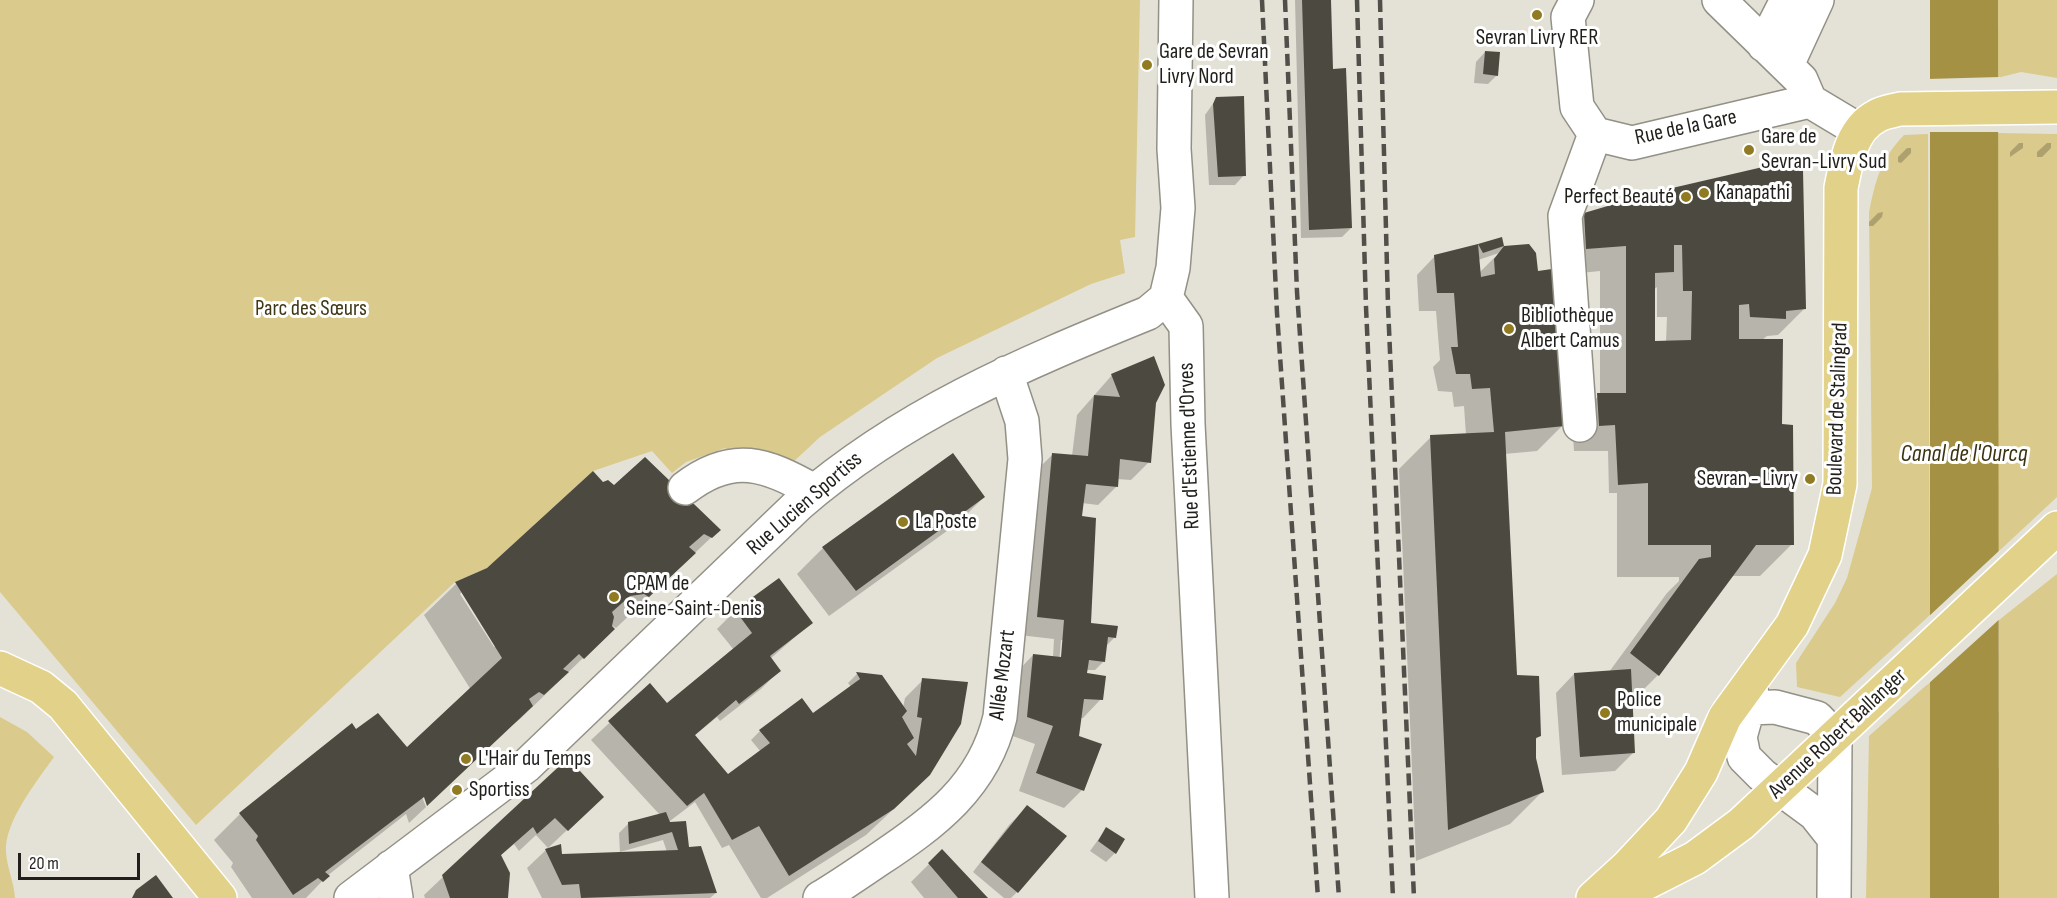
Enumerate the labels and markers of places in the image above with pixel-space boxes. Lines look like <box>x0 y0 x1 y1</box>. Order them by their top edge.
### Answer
marker: Sevran Livry RER <box>1530 8 1544 22</box>
place label: Sevran Livry RER <box>1476 25 1598 51</box>
place label: Gare de Sevran Livry Nord <box>1159 39 1269 90</box>
marker: Gare de Sevran Livry Nord <box>1140 58 1154 72</box>
place label: Gare de Sevran-Livry Sud <box>1761 124 1887 176</box>
marker: Gare de Sevran-Livry Sud <box>1742 143 1756 157</box>
place label: Kanapathi <box>1716 180 1790 206</box>
place label: Perfect Beauté <box>1564 184 1674 210</box>
marker: Kanapathi <box>1697 186 1711 200</box>
marker: Perfect Beauté <box>1679 190 1693 204</box>
place label: Bibliothèque Albert Camus <box>1521 303 1620 354</box>
marker: Bibliothèque Albert Camus <box>1502 322 1516 336</box>
place label: Sevran - Livry <box>1697 466 1798 492</box>
marker: Sevran - Livry <box>1803 472 1817 486</box>
place label: La Poste <box>915 509 977 535</box>
marker: La Poste <box>896 515 910 529</box>
place label: CPAM de Seine-Saint-Denis <box>626 571 762 622</box>
marker: CPAM de Seine-Saint-Denis <box>607 590 621 604</box>
place label: Police municipale <box>1617 687 1697 738</box>
marker: Police municipale <box>1598 706 1612 720</box>
place label: L'Hair du Temps <box>478 746 591 772</box>
marker: L'Hair du Temps <box>459 752 473 766</box>
place label: Sportiss <box>469 777 530 803</box>
marker: Sportiss <box>450 783 464 797</box>

